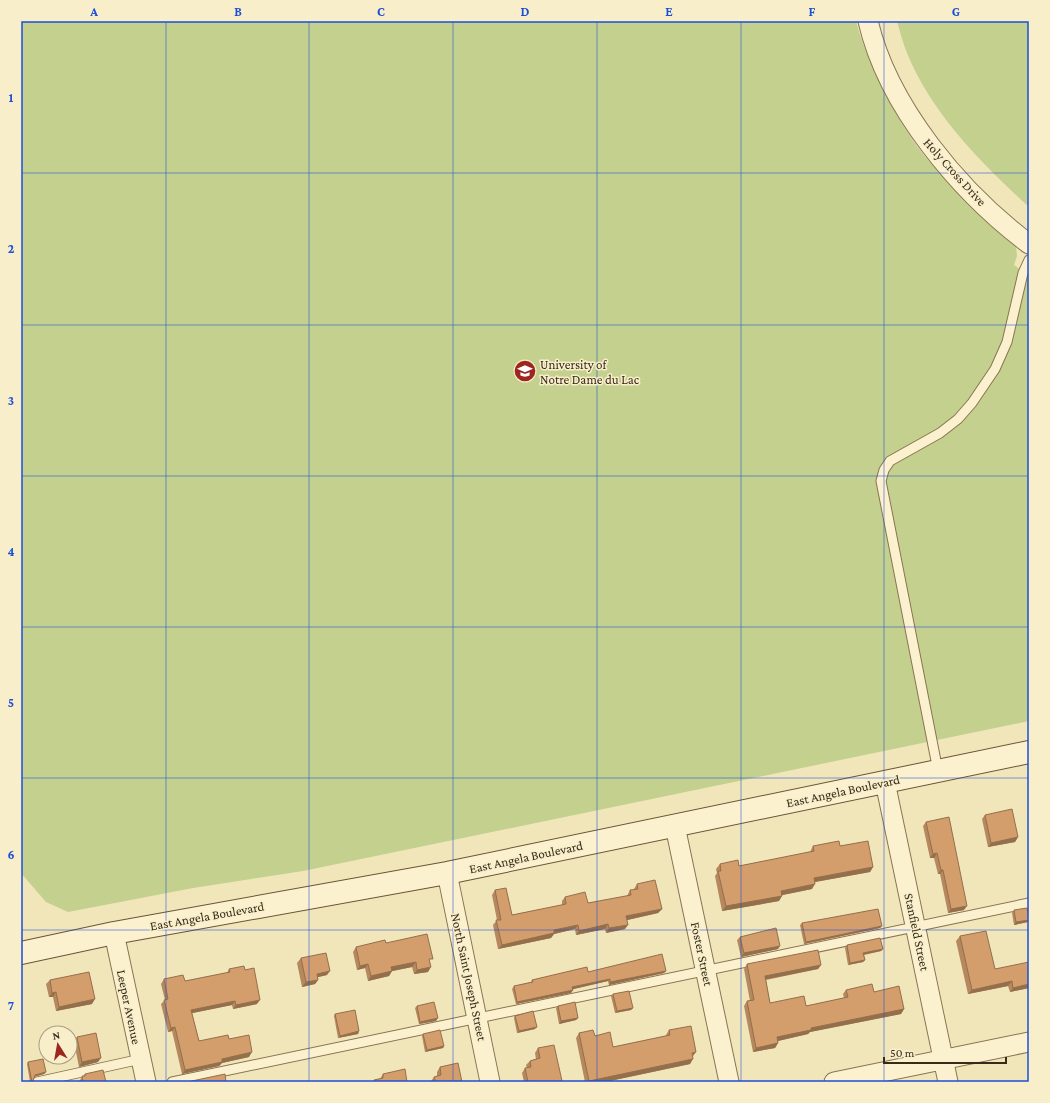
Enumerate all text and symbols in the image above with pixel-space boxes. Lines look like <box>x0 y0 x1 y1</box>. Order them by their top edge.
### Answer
text: A <box>89 4 98 19</box>
text: B <box>234 4 242 19</box>
text: C <box>377 4 385 19</box>
text: D <box>521 4 530 19</box>
text: E <box>665 4 673 19</box>
text: F <box>809 4 816 19</box>
text: G <box>952 4 960 19</box>
text: 1 <box>9 90 14 105</box>
street label: Holy Cross Drive <box>921 135 990 209</box>
text: 2 <box>8 241 15 256</box>
place label: University of Notre Dame du Lac <box>540 357 640 387</box>
school or university icon: University of Notre Dame du Lac <box>512 358 538 384</box>
text: 3 <box>8 393 14 408</box>
text: 4 <box>7 544 15 559</box>
text: 5 <box>8 695 14 710</box>
street label: East Angela Boulevard <box>785 772 901 810</box>
street label: East Angela Boulevard <box>468 838 584 876</box>
text: 6 <box>7 847 15 862</box>
street label: Stanfield Street <box>901 892 933 973</box>
street label: East Angela Boulevard <box>149 899 265 933</box>
street label: North Saint Joseph Street <box>448 912 490 1043</box>
street label: Foster Street <box>688 921 716 988</box>
street label: Leeper Avenue <box>114 968 144 1046</box>
text: 7 <box>8 998 14 1013</box>
north arrow <box>38 1025 78 1065</box>
text: N <box>51 1028 61 1042</box>
scale bar <box>884 1039 1006 1065</box>
text: 50 m <box>890 1046 915 1060</box>

